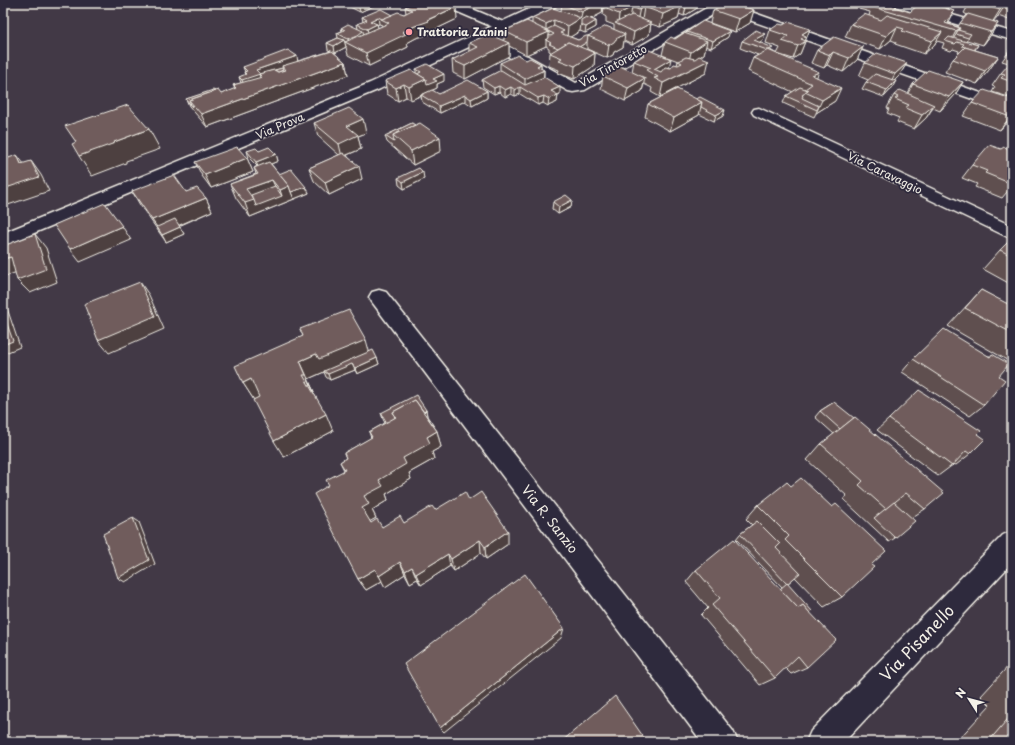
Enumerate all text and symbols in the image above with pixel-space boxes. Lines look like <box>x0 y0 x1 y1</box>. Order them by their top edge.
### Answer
place label: Trattoria Zanini <box>417 23 507 40</box>
marker: Trattoria Zanini <box>404 27 414 37</box>
street label: Via Tintoretto <box>576 40 650 91</box>
street label: Via Prova <box>253 108 307 143</box>
street label: Via Caravaggio <box>845 147 926 198</box>
street label: Via R. Sanzio <box>518 480 583 557</box>
street label: Via Pisanello <box>873 598 959 686</box>
north arrow <box>949 679 989 719</box>
text: N <box>951 684 970 701</box>

